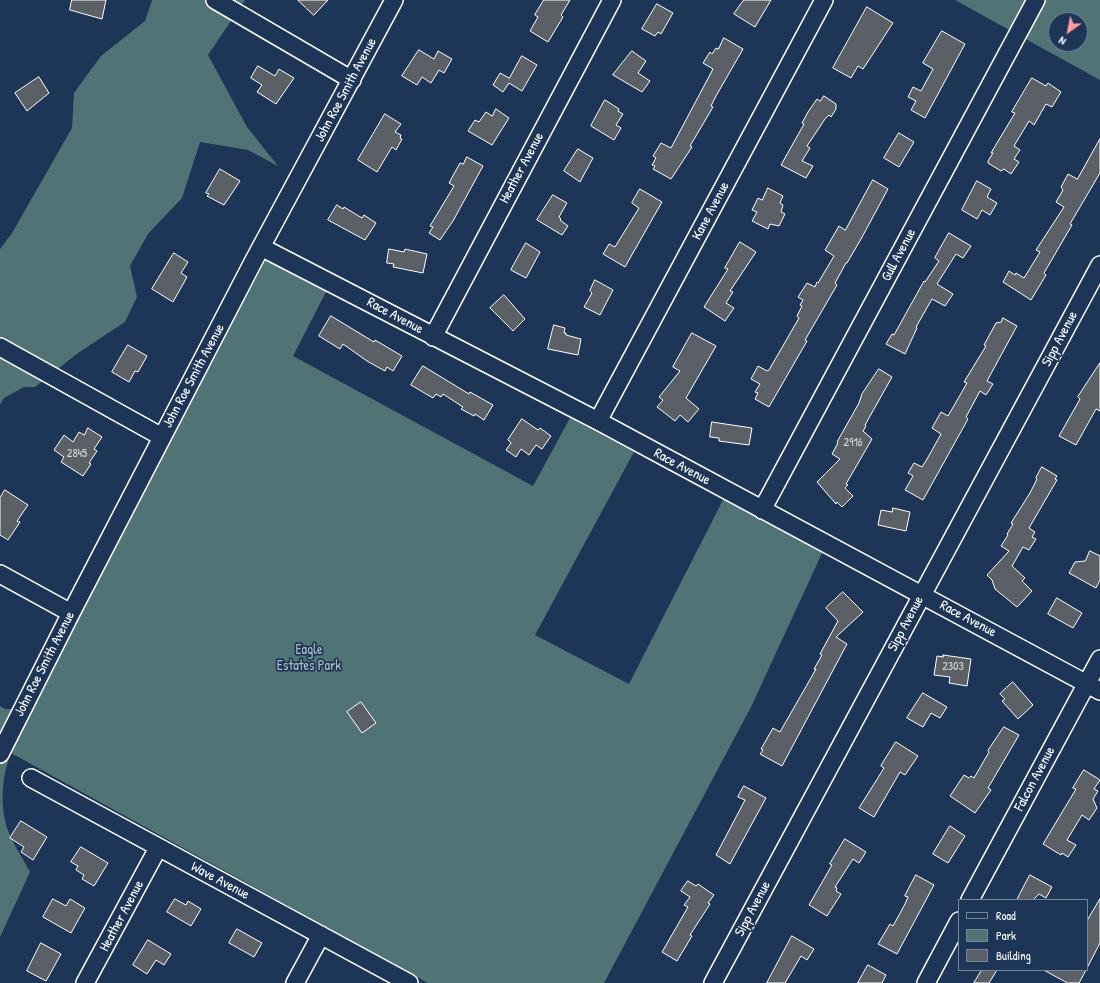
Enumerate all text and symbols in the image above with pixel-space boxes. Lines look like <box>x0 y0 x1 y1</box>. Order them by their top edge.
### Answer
north arrow <box>1048 12 1088 52</box>
text: N <box>1056 34 1068 49</box>
street label: John Roe Smith Avenue <box>311 35 381 145</box>
street label: Heather Avenue <box>496 130 548 206</box>
street label: Kane Avenue <box>689 179 733 243</box>
street label: Gull Avenue <box>878 226 920 284</box>
street label: Race Avenue <box>364 294 426 338</box>
street label: Sipp Avenue <box>1038 308 1082 370</box>
street label: John Roe Smith Avenue <box>159 321 229 431</box>
house number: 2916 <box>843 436 863 450</box>
street label: Race Avenue <box>651 445 713 489</box>
house number: 2845 <box>67 447 87 461</box>
street label: Sipp Avenue <box>884 593 928 655</box>
street label: Race Avenue <box>937 597 999 641</box>
street label: John Roe Smith Avenue <box>11 609 79 719</box>
park label: Eagle Estates Park <box>277 642 341 674</box>
house number: 2303 <box>942 660 964 674</box>
street label: Falcon Avenue <box>1011 744 1059 814</box>
street label: Wave Avenue <box>188 859 252 903</box>
street label: Heather Avenue <box>96 878 148 954</box>
street label: Sipp Avenue <box>731 878 775 940</box>
legend <box>958 899 1088 971</box>
text: Road <box>996 907 1016 924</box>
text: Park <box>996 927 1016 944</box>
text: Building <box>996 947 1031 964</box>

